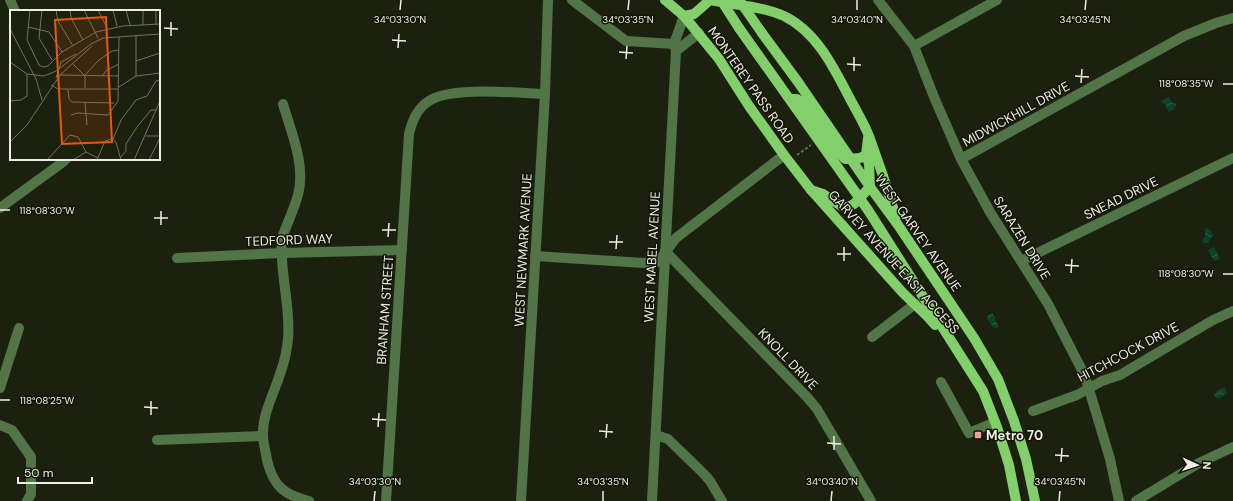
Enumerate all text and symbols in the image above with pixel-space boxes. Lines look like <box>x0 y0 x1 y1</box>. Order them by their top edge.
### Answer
inset map <box>10 10 160 160</box>
text: 34°03'30"N <box>374 13 426 26</box>
text: 34°03'35"N <box>602 13 654 26</box>
text: 34°03'40"N <box>831 13 883 26</box>
text: 34°03'45"N <box>1059 13 1111 26</box>
street label: MONTEREY PASS ROAD <box>704 23 798 147</box>
street label: MIDWICKHILL DRIVE <box>959 77 1073 151</box>
text: 118°08'35"W <box>1159 77 1214 90</box>
street label: WEST GARVEY AVENUE <box>871 171 965 295</box>
street label: WEST NEWMARK AVENUE <box>510 173 536 327</box>
street label: SNEAD DRIVE <box>1081 173 1161 223</box>
street label: GARVEY AVENUE EAST ACCESS <box>825 187 963 337</box>
street label: WEST MABEL AVENUE <box>640 191 664 323</box>
street label: SARAZEN DRIVE <box>990 193 1054 283</box>
text: 118°08'30"W <box>19 204 75 217</box>
street label: TEDFORD WAY <box>245 230 334 250</box>
street label: BRANHAM STREET <box>373 255 397 365</box>
text: 118°08'30"W <box>1158 267 1214 280</box>
street label: HITCHCOCK DRIVE <box>1074 318 1182 386</box>
street label: KNOLL DRIVE <box>754 324 822 394</box>
text: 118°08'25"W <box>20 394 75 407</box>
place label: Metro 70 <box>986 427 1043 444</box>
marker: Metro 70 <box>973 430 983 440</box>
north arrow <box>1177 445 1217 485</box>
scale bar <box>18 459 92 485</box>
text: N <box>1200 461 1214 470</box>
text: 50 m <box>24 465 53 481</box>
text: 34°03'30"N <box>349 475 401 488</box>
text: 34°03'35"N <box>577 475 629 488</box>
text: 34°03'40"N <box>806 475 858 488</box>
text: 34°03'45"N <box>1034 475 1086 488</box>

